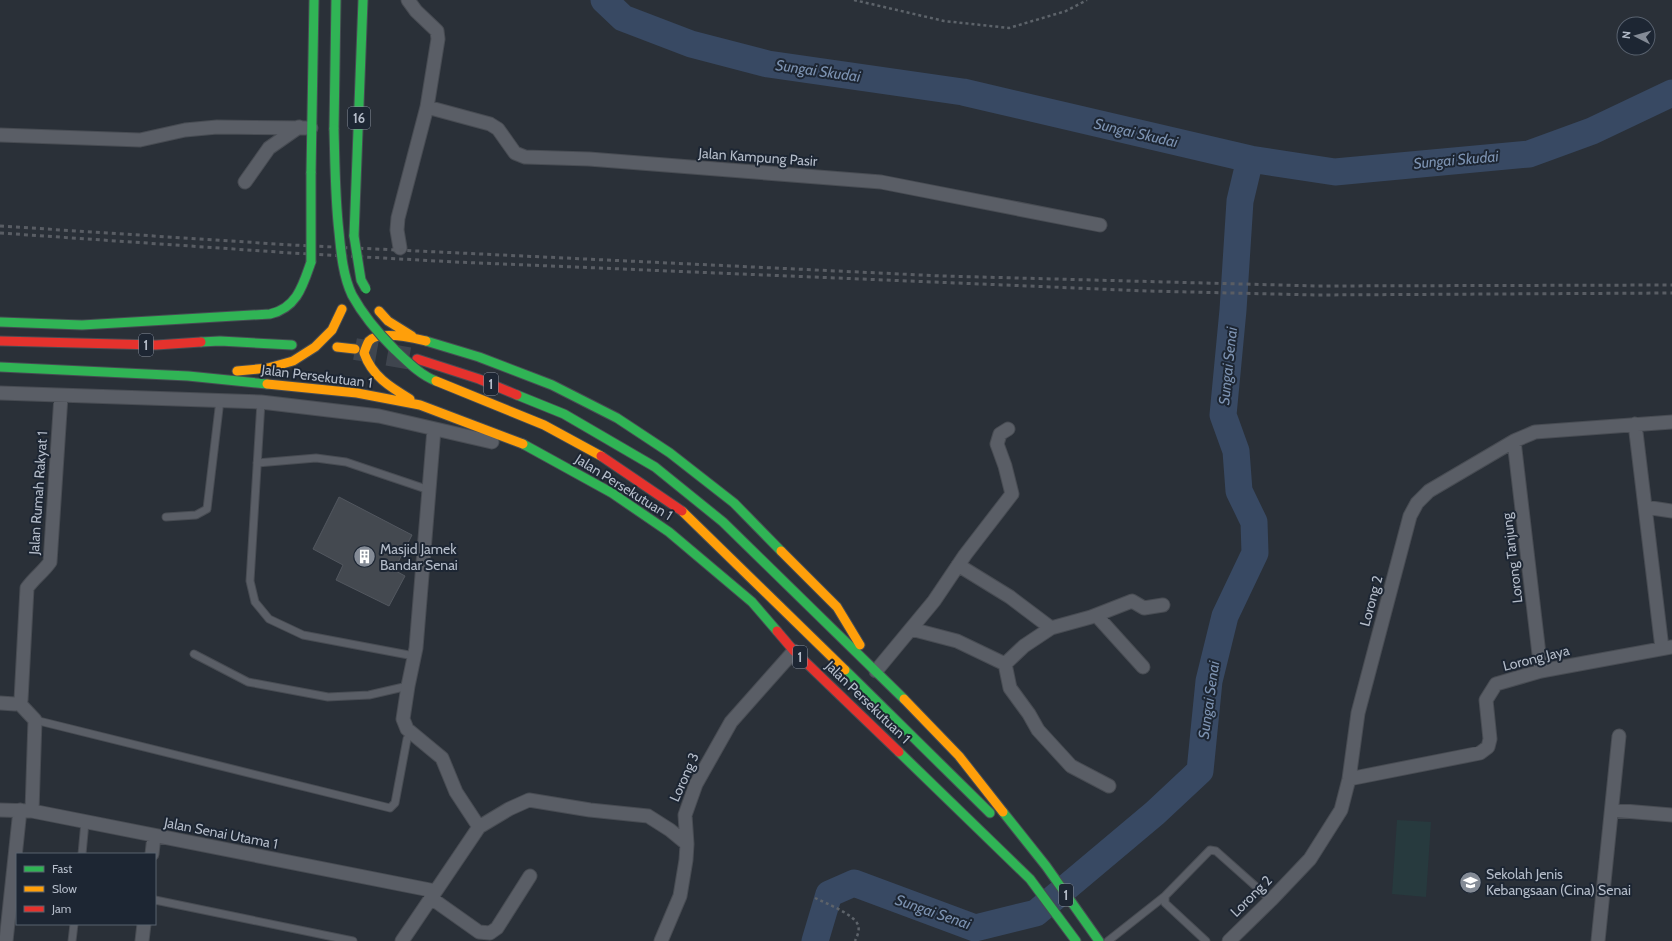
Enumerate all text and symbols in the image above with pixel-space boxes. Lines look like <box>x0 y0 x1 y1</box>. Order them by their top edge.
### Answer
north arrow <box>1616 16 1656 56</box>
text: N <box>1619 30 1633 40</box>
water label: Sungai Skudai <box>774 56 862 86</box>
road number: 16 <box>348 107 370 129</box>
water label: Sungai Skudai <box>1092 115 1180 152</box>
street label: Jalan Kampung Pasir <box>697 144 818 170</box>
water label: Sungai Skudai <box>1413 147 1500 173</box>
water label: Sungai Senai <box>1215 325 1241 406</box>
road number: 1 <box>139 334 153 356</box>
street label: Jalan Persekutuan 1 <box>260 360 373 392</box>
road number: 1 <box>484 373 498 395</box>
street label: Jalan Rumah Rakyat 1 <box>25 431 51 556</box>
street label: Jalan Persekutuan 1 <box>571 449 676 524</box>
street label: Lorong Tanjung <box>1497 511 1526 604</box>
place label: Masjid Jamek Bandar Senai <box>380 540 458 574</box>
building icon: Masjid Jamek Bandar Senai <box>352 544 378 570</box>
street label: Lorong 2 <box>1356 574 1386 628</box>
street label: Lorong Jaya <box>1501 641 1571 675</box>
road number: 1 <box>793 646 807 668</box>
street label: Jalan Persekutuan 1 <box>821 656 914 747</box>
water label: Sungai Senai <box>1195 659 1223 740</box>
street label: Lorong 3 <box>665 750 703 804</box>
street label: Jalan Senai Utama 1 <box>162 813 279 853</box>
legend <box>16 853 156 925</box>
text: Fast <box>52 861 72 876</box>
place label: Sekolah Jenis Kebangsaan (Cina) Senai <box>1486 865 1631 899</box>
school or university icon: Sekolah Jenis Kebangsaan (Cina) Senai <box>1457 869 1483 895</box>
street label: Lorong 2 <box>1226 871 1276 921</box>
text: Slow <box>52 881 77 896</box>
road number: 1 <box>1059 884 1073 906</box>
water label: Sungai Senai <box>893 891 974 934</box>
text: Jam <box>51 901 71 916</box>

